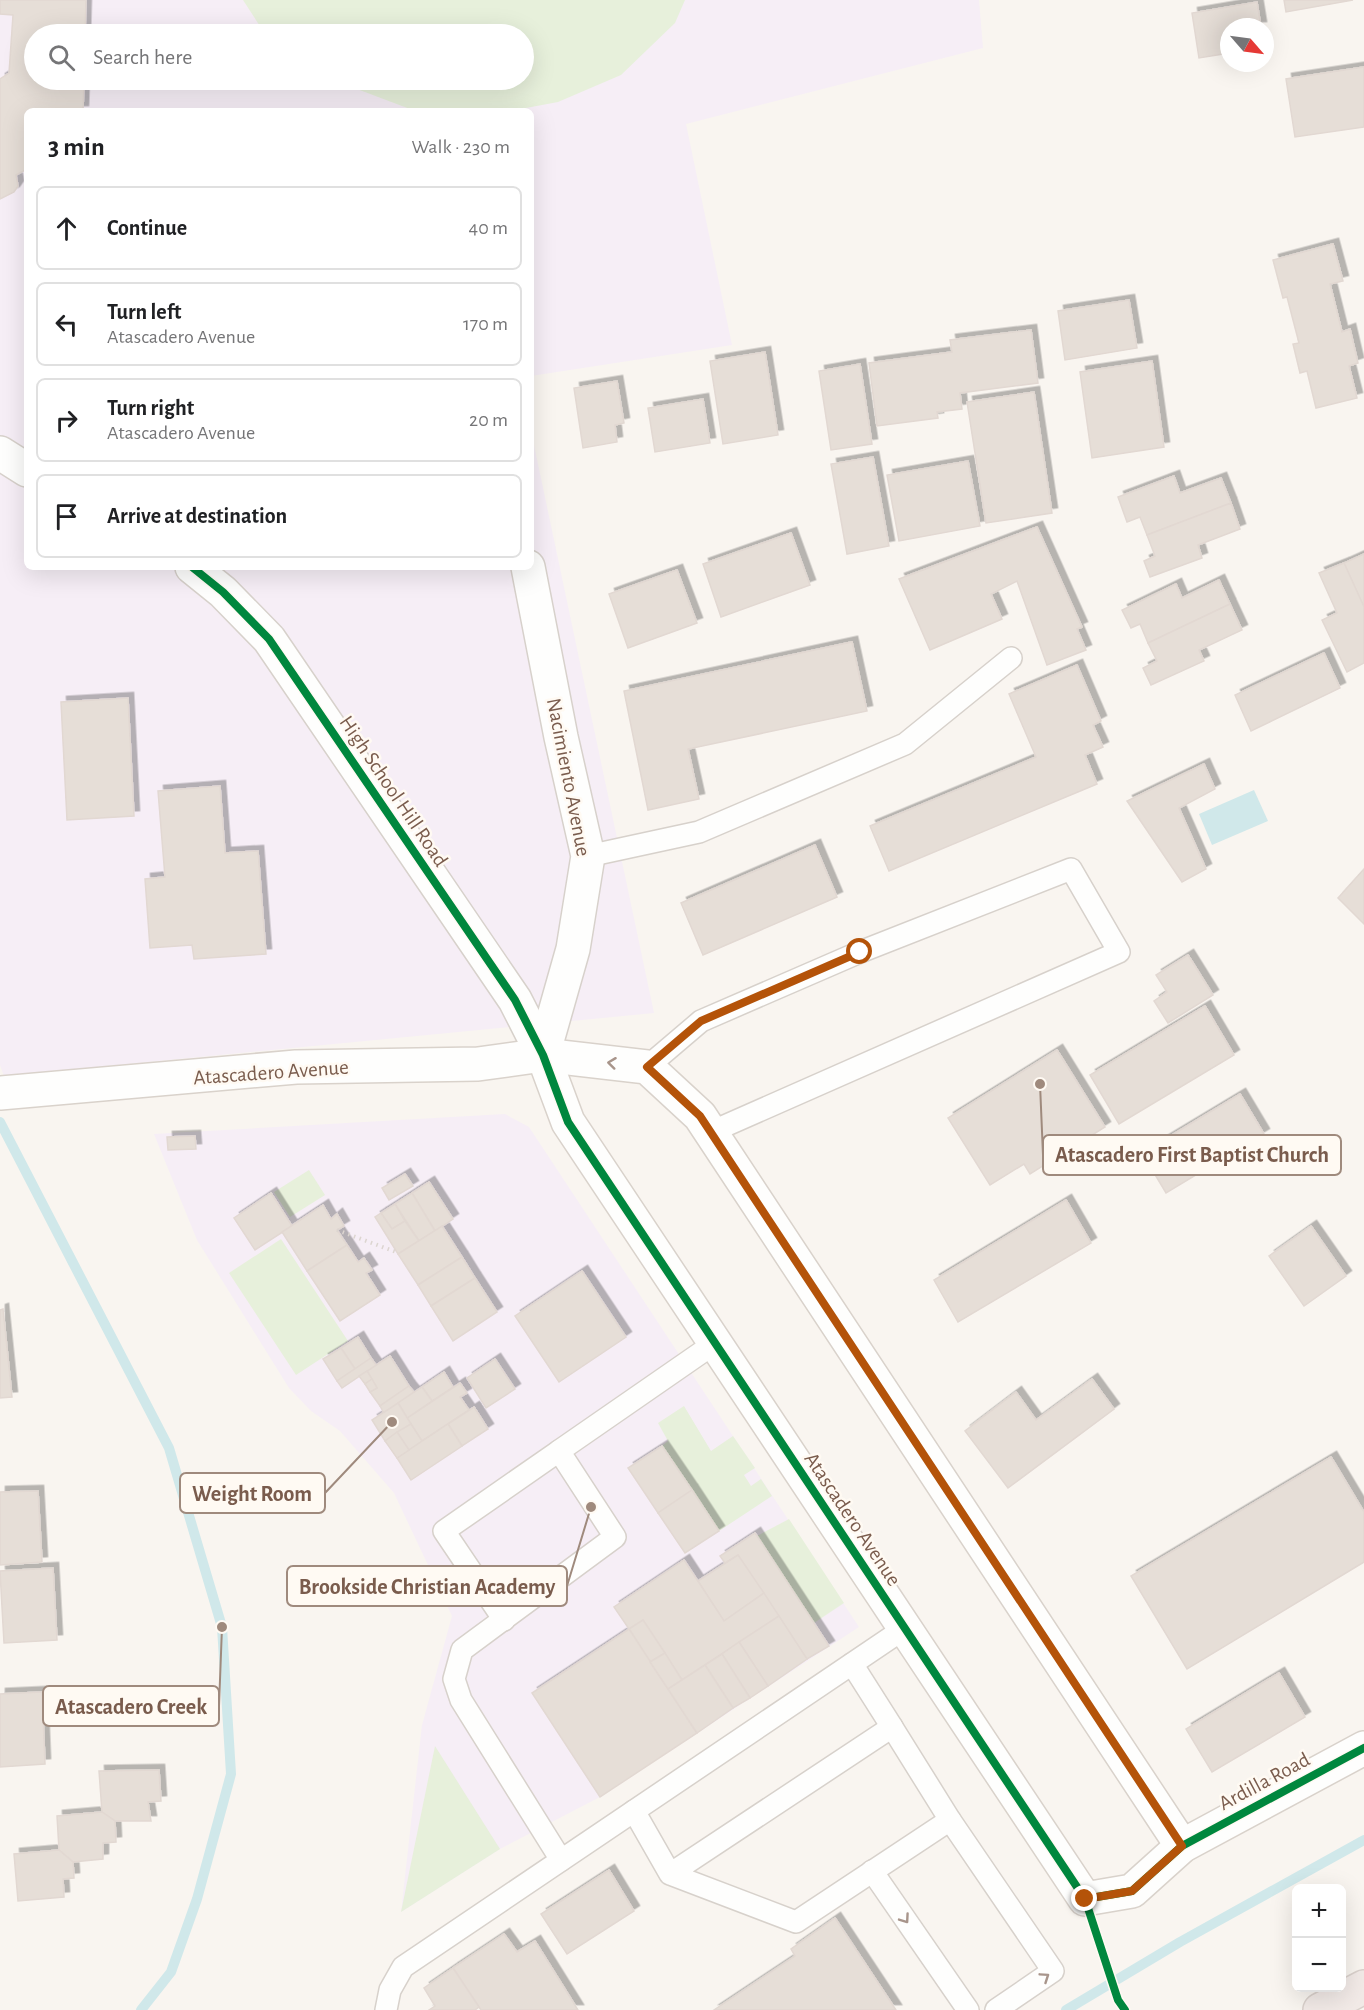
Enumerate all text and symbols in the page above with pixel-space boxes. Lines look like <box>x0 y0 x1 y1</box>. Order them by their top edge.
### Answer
north arrow <box>1220 18 1274 72</box>
search box <box>24 24 534 90</box>
icon: search <box>45 41 78 74</box>
text: Search here <box>93 46 192 68</box>
text: 3 min <box>48 134 105 160</box>
text: Walk · 230 m <box>412 137 510 157</box>
icon: ahead <box>50 212 83 245</box>
text: Continue <box>107 217 187 239</box>
text: 40 m <box>469 218 508 238</box>
text: Turn left <box>107 301 181 323</box>
icon: left <box>50 308 83 341</box>
text: 170 m <box>463 314 508 334</box>
text: Atascadero Avenue <box>107 327 255 347</box>
text: Turn right <box>107 397 194 419</box>
icon: right <box>50 404 83 437</box>
text: 20 m <box>469 410 508 430</box>
text: Atascadero Avenue <box>107 423 255 443</box>
icon: arrive <box>50 500 83 533</box>
text: Arrive at destination <box>107 505 287 527</box>
street label: Nacimiento Avenue <box>543 696 594 858</box>
street label: High School Hill Road <box>335 712 452 871</box>
route start <box>846 938 872 964</box>
street label: Atascadero Avenue <box>193 1057 349 1088</box>
one-way arrow <box>607 1057 616 1070</box>
callout: Atascadero First Baptist Church <box>1043 1135 1341 1175</box>
text: Atascadero First Baptist Church <box>1055 1144 1329 1166</box>
street label: Atascadero Avenue <box>800 1449 905 1590</box>
callout: Weight Room <box>180 1473 325 1513</box>
text: Weight Room <box>192 1483 312 1505</box>
callout: Brookside Christian Academy <box>287 1566 567 1606</box>
text: Brookside Christian Academy <box>299 1576 556 1599</box>
callout: Atascadero Creek <box>43 1686 219 1726</box>
text: Atascadero Creek <box>55 1696 207 1718</box>
street label: Ardilla Road <box>1215 1749 1313 1814</box>
map controls <box>1292 1884 1346 1992</box>
button: + <box>1292 1884 1346 1938</box>
route end <box>1071 1885 1097 1911</box>
one-way arrow <box>898 1913 909 1924</box>
button: − <box>1292 1938 1346 1992</box>
one-way arrow <box>1038 1973 1049 1984</box>

